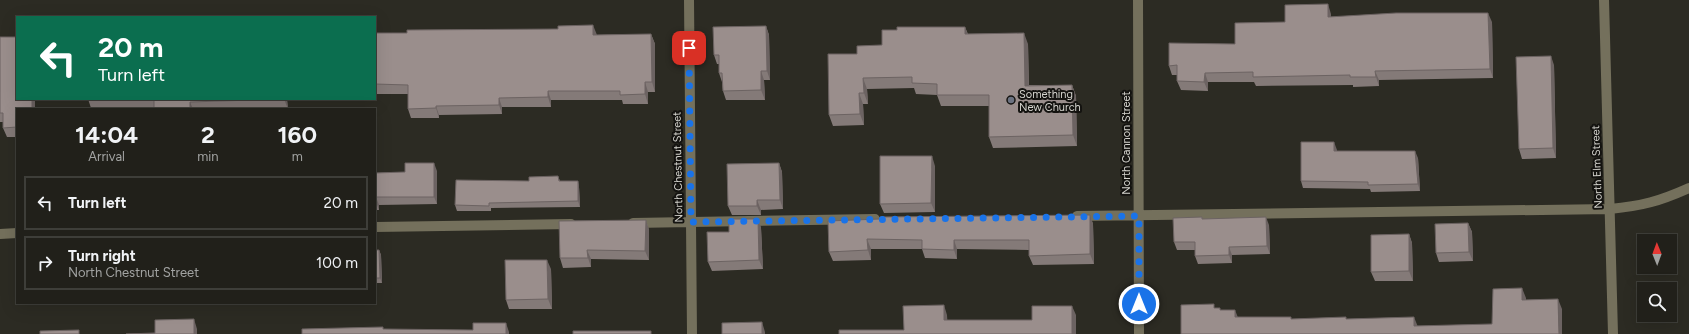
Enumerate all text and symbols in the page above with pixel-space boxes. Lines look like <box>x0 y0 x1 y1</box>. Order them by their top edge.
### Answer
text: 20 m <box>98 30 163 64</box>
pin <box>672 31 706 65</box>
icon: left <box>32 32 84 84</box>
icon: arrive <box>678 37 700 59</box>
text: Turn left <box>98 64 165 86</box>
place label: Something New Church <box>1019 88 1081 114</box>
street label: North Cannon Street <box>1120 91 1133 195</box>
marker: Something New Church <box>1006 95 1016 105</box>
street label: North Chestnut Street <box>671 111 685 223</box>
text: 14:04 <box>75 120 138 149</box>
text: 2 <box>201 120 215 149</box>
text: 160 <box>277 120 317 149</box>
street label: North Elm Street <box>1589 125 1605 209</box>
text: Arrival <box>88 149 125 164</box>
text: min <box>197 149 219 164</box>
text: m <box>292 149 303 164</box>
icon: left <box>34 192 56 214</box>
text: Turn left <box>68 194 126 212</box>
text: 20 m <box>324 194 358 212</box>
north arrow <box>1637 234 1677 274</box>
map controls <box>1637 234 1677 322</box>
text: Turn right <box>68 247 136 265</box>
icon: right <box>34 252 56 274</box>
text: 100 m <box>316 254 358 272</box>
text: North Chestnut Street <box>68 265 199 280</box>
button: search <box>1637 282 1677 322</box>
position arrow <box>1118 283 1160 325</box>

